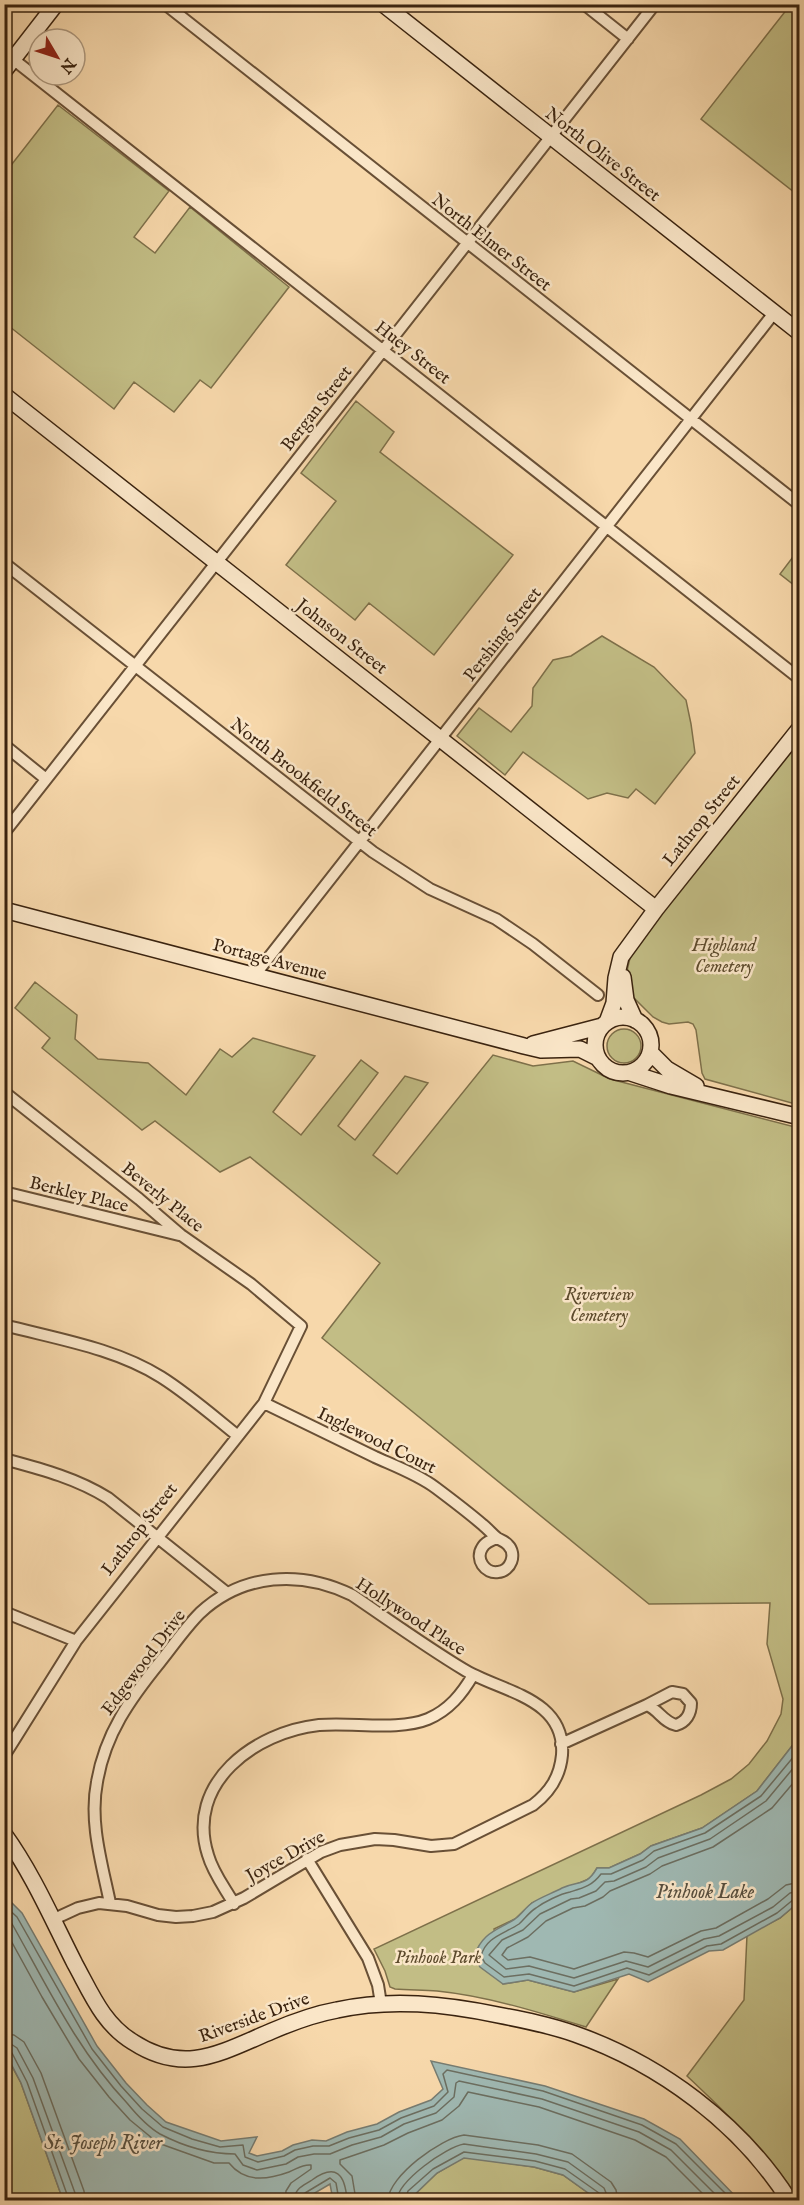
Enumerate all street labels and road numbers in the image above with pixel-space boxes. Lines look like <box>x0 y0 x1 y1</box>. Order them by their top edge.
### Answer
street label: North Olive Street <box>540 103 664 207</box>
street label: North Elmer Street <box>427 189 556 297</box>
street label: Huey Street <box>369 316 455 390</box>
street label: Bergan Street <box>277 361 358 456</box>
street label: Pershing Street <box>459 583 547 687</box>
street label: Johnson Street <box>289 593 391 680</box>
street label: North Brookfield Street <box>225 714 381 843</box>
street label: Lathrop Street <box>658 771 746 871</box>
street label: Portage Avenue <box>210 934 329 987</box>
street label: Beverly Place <box>116 1158 208 1238</box>
street label: Berkley Place <box>27 1172 131 1219</box>
street label: Inglewood Court <box>313 1403 440 1480</box>
street label: Lathrop Street <box>97 1479 183 1581</box>
street label: Hollywood Place <box>351 1573 470 1662</box>
street label: Edgewood Drive <box>97 1605 191 1720</box>
street label: Joyce Drive <box>240 1826 329 1889</box>
street label: Riverside Drive <box>196 1988 313 2049</box>

